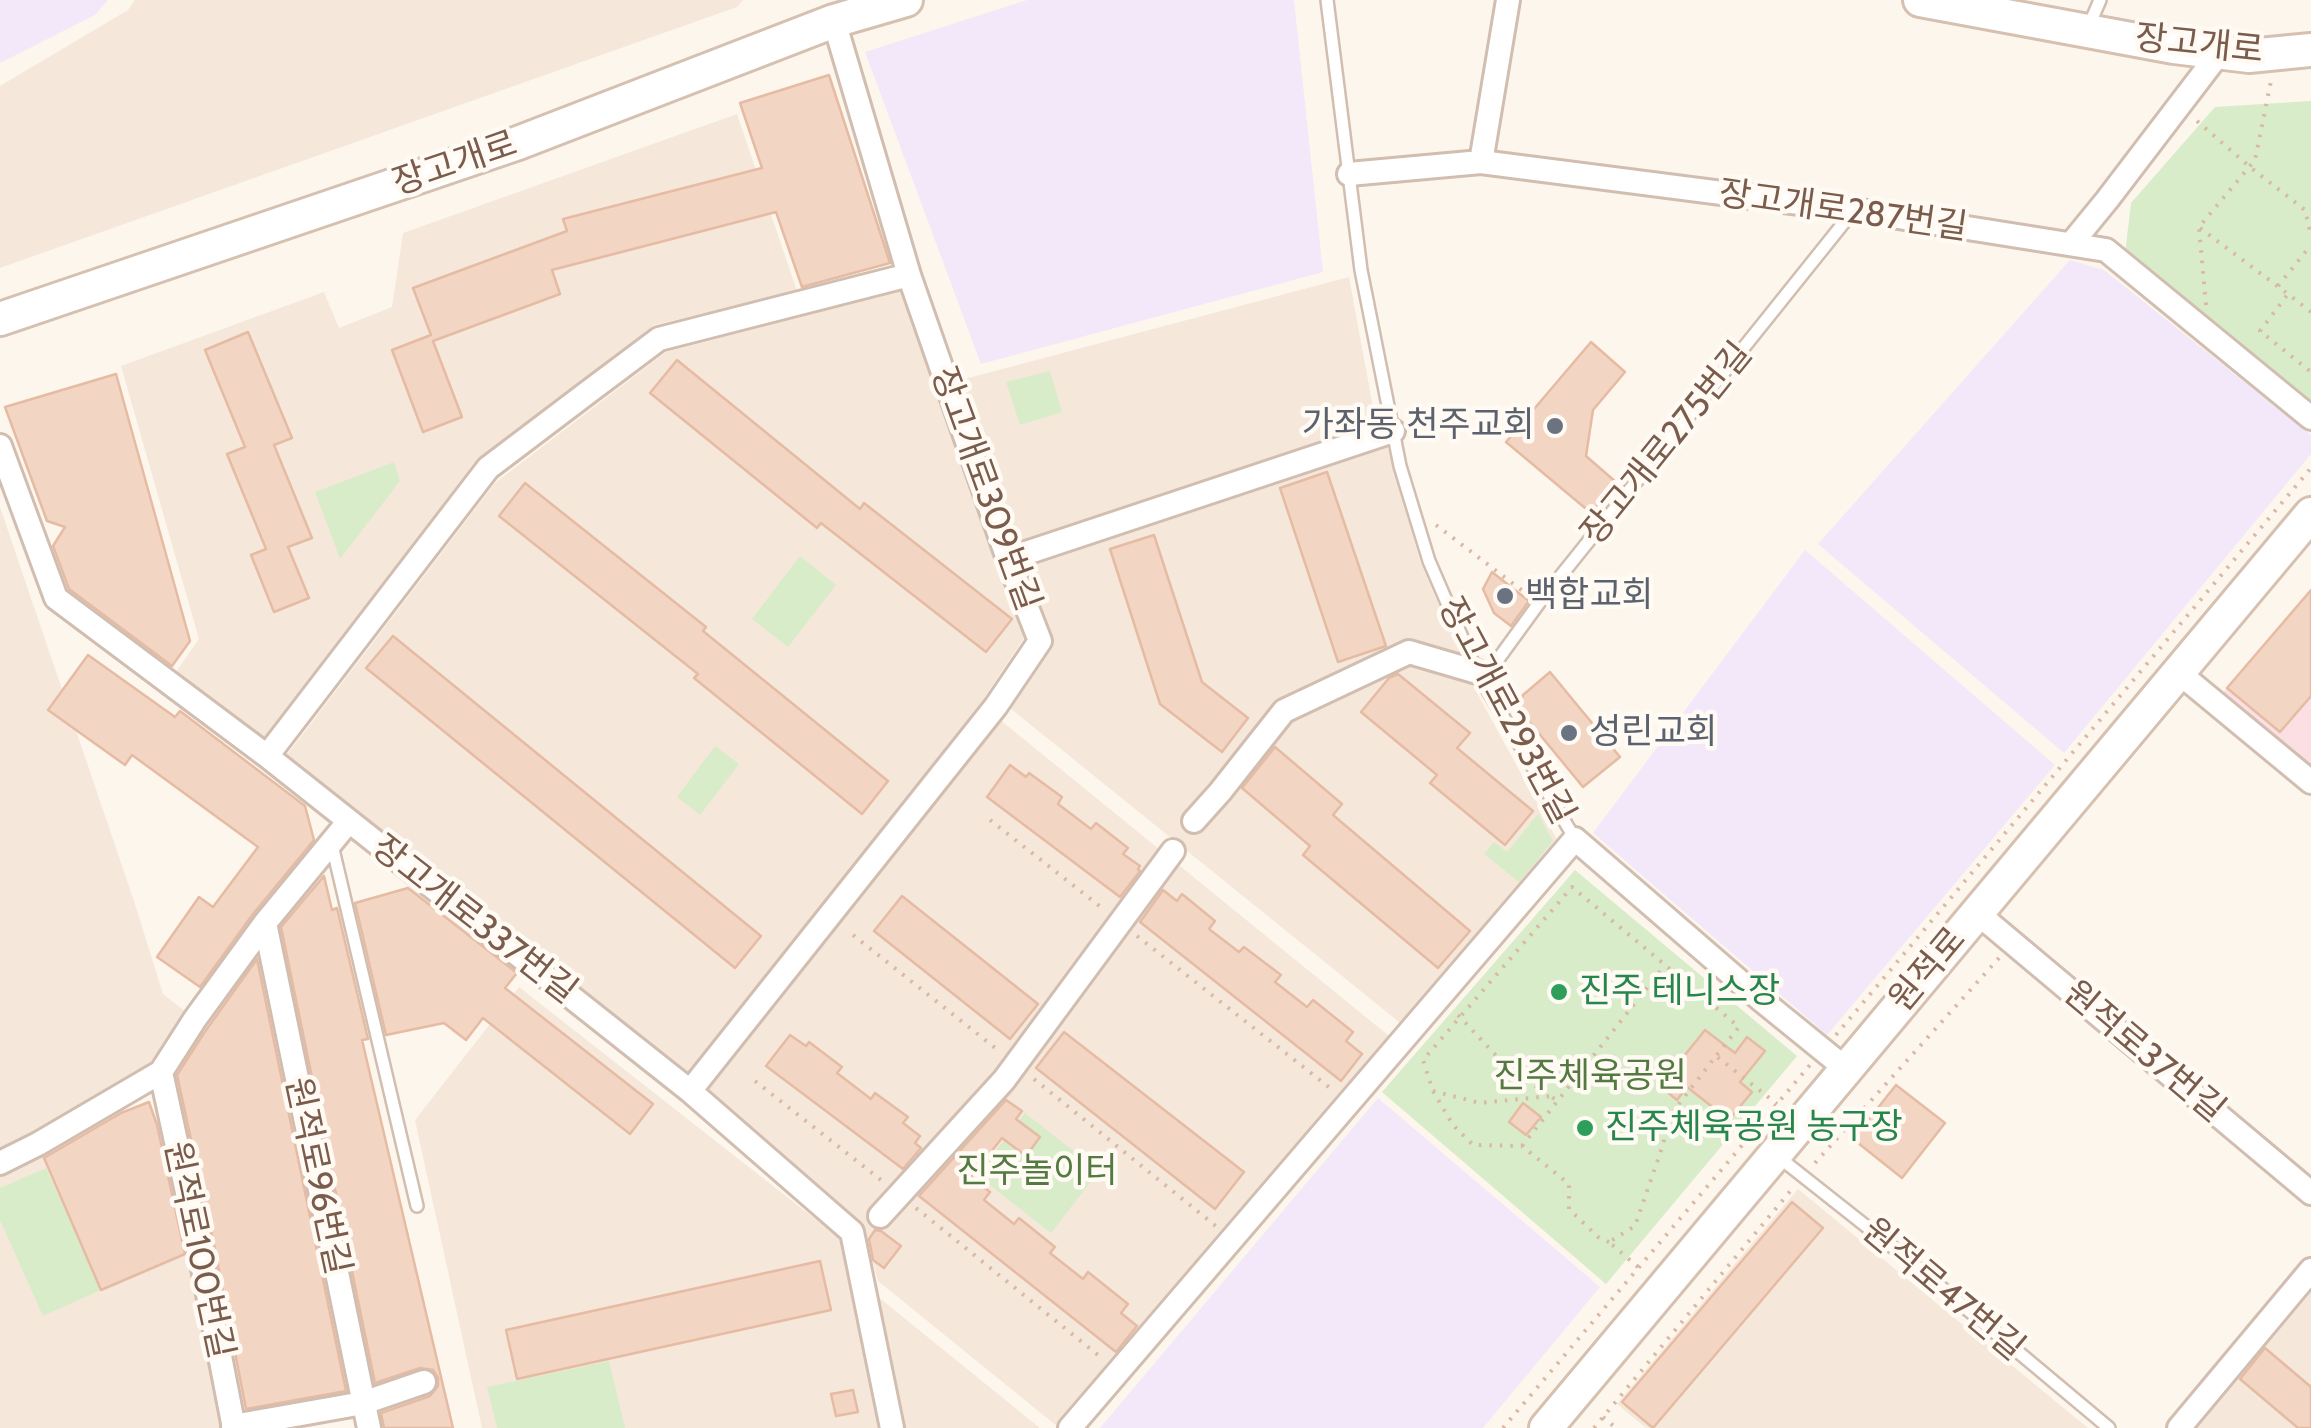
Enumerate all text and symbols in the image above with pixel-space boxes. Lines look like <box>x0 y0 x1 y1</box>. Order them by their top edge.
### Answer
street label: 장고개로 <box>2133 17 2265 73</box>
street label: 장고개로 <box>387 123 523 205</box>
street label: 장고개로287번길 <box>1716 173 1970 249</box>
street label: 장고개로275번길 <box>1573 334 1761 554</box>
street label: 장고개로309번길 <box>921 361 1049 617</box>
place label: 가좌동 천주교회 <box>1302 405 1535 447</box>
marker: 가좌동 천주교회 <box>1544 415 1566 437</box>
place label: 백합교회 <box>1525 575 1654 617</box>
marker: 백합교회 <box>1494 585 1516 607</box>
street label: 장고개로293번길 <box>1429 591 1583 831</box>
place label: 성린교회 <box>1589 712 1718 754</box>
marker: 성린교회 <box>1558 722 1580 744</box>
street label: 장고개로337번길 <box>363 827 585 1013</box>
street label: 원적로 <box>1881 920 1975 1020</box>
place label: 진주 테니스장 <box>1579 971 1780 1013</box>
street label: 원적로37번길 <box>2055 972 2233 1132</box>
marker: 진주 테니스장 <box>1548 981 1570 1003</box>
park label: 진주체육공원 <box>1493 1056 1687 1098</box>
street label: 원적로96번길 <box>276 1073 358 1279</box>
place label: 진주체육공원 농구장 <box>1605 1107 1903 1149</box>
marker: 진주체육공원 농구장 <box>1574 1117 1596 1139</box>
street label: 원적로100번길 <box>154 1137 242 1363</box>
park label: 진주놀이터 <box>957 1151 1117 1193</box>
street label: 원적로47번길 <box>1853 1210 2033 1370</box>

